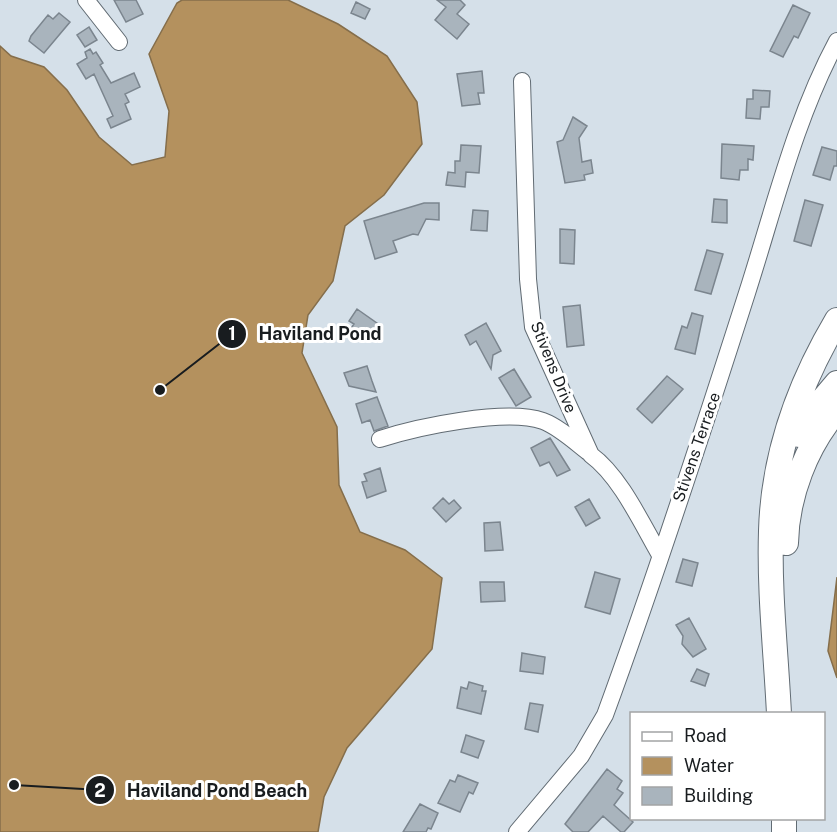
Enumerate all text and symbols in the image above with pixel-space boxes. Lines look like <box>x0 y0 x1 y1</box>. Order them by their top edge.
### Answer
callout: Haviland Pond <box>217 316 394 352</box>
street label: Stivens Drive <box>527 319 581 416</box>
text: 1 <box>228 323 236 344</box>
text: Haviland Pond <box>258 323 382 344</box>
street label: Stivens Terrace <box>669 390 724 505</box>
legend <box>630 712 825 820</box>
text: Road <box>684 725 727 746</box>
text: Water <box>684 755 734 776</box>
callout: Haviland Pond Beach <box>85 772 320 808</box>
text: 2 <box>94 780 106 801</box>
text: Haviland Pond Beach <box>127 780 307 801</box>
text: Building <box>684 785 753 806</box>

